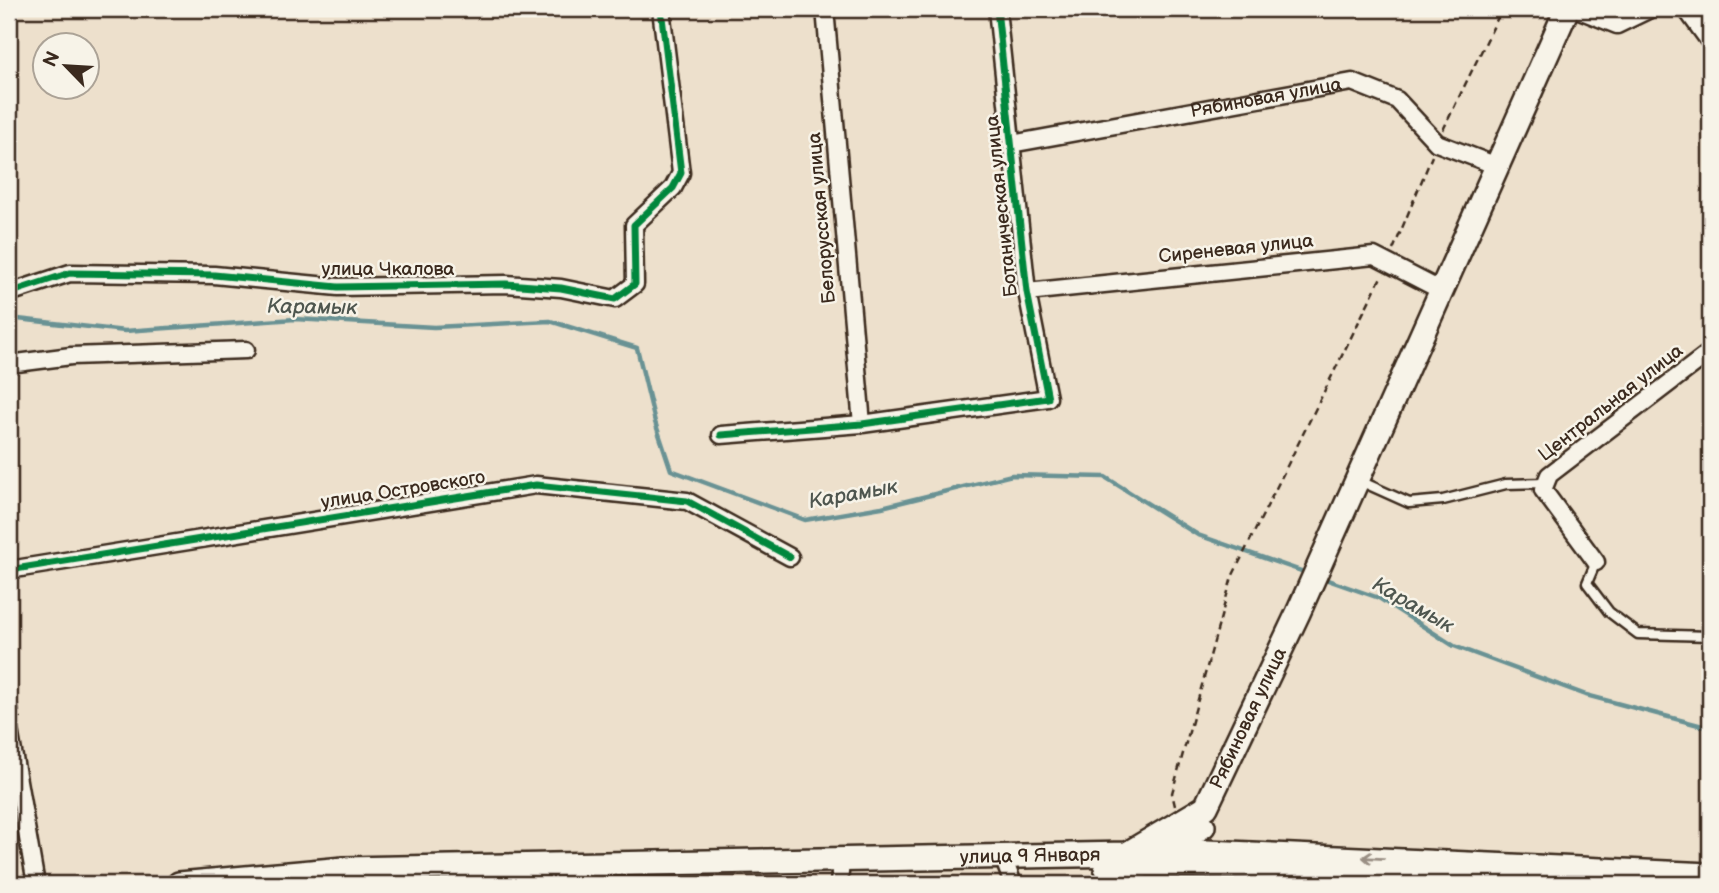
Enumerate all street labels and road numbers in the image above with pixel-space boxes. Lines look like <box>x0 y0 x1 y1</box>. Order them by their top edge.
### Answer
street label: Рябиновая улица <box>1188 73 1344 123</box>
street label: Ботаническая улица <box>981 114 1023 298</box>
street label: Белорусская улица <box>803 131 841 305</box>
street label: Сиреневая улица <box>1157 229 1315 269</box>
street label: улица Чкалова <box>321 258 455 281</box>
street label: Центральная улица <box>1534 339 1688 467</box>
street label: улица Островского <box>319 466 487 514</box>
street label: Рябиновая улица <box>1205 644 1291 793</box>
street label: улица 9 Января <box>960 843 1101 869</box>

